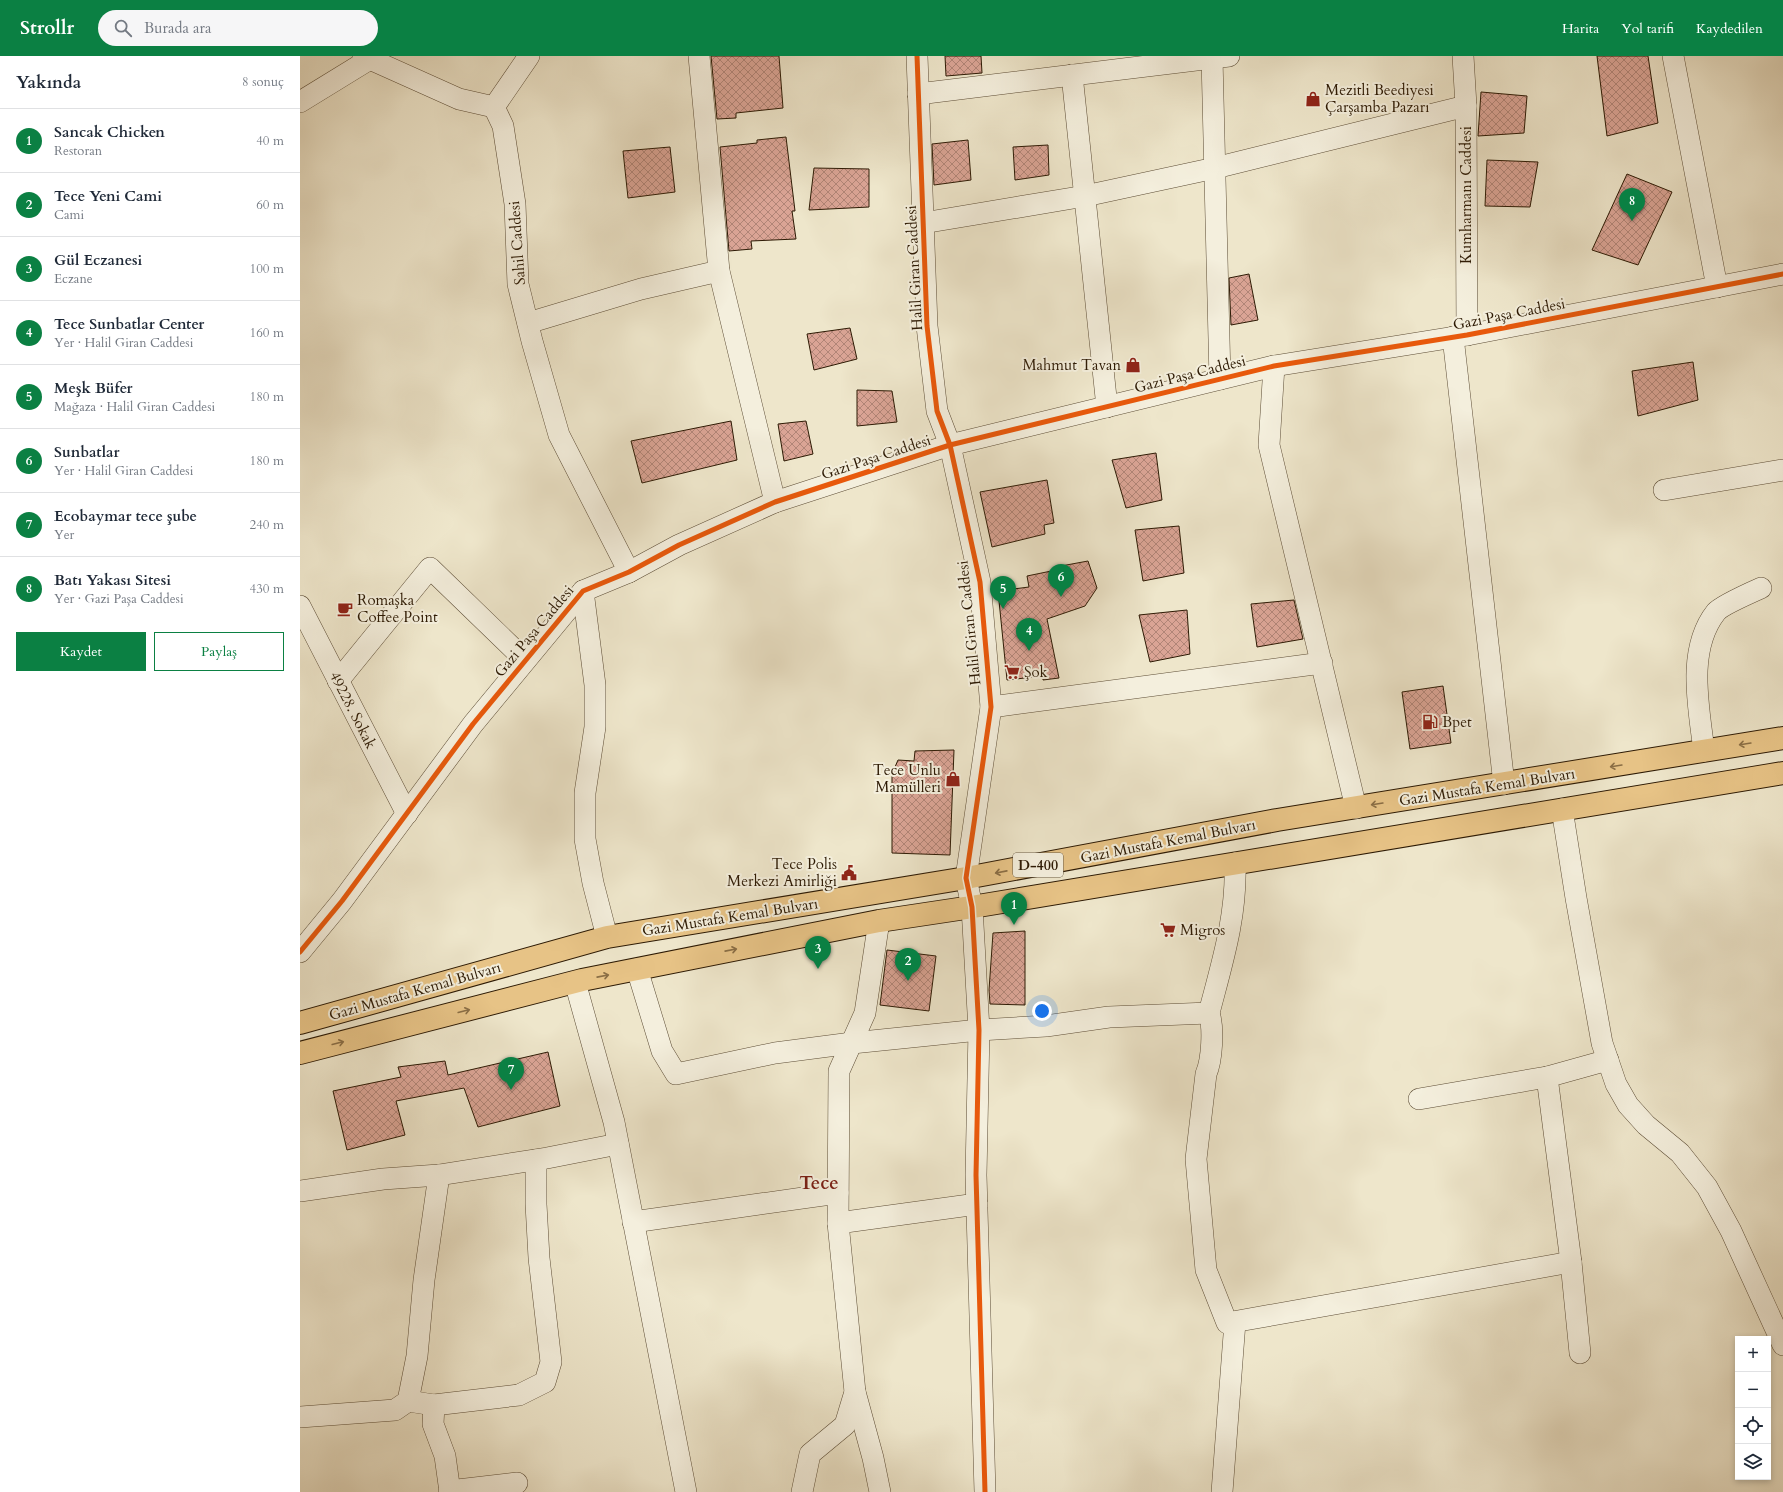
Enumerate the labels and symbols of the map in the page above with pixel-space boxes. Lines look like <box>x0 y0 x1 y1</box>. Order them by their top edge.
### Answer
place label: Mezitli Beediyesi Çarşamba Pazarı <box>1325 80 1434 117</box>
shop icon: Mezitli Beediyesi Çarşamba Pazarı <box>1304 90 1322 108</box>
street label: Kumharmanı Caddesi <box>1456 126 1476 264</box>
pin: 8 <box>1619 188 1645 221</box>
street label: Sahil Caddesi <box>504 200 530 286</box>
street label: Halil Giran Caddesi <box>901 205 927 331</box>
street label: Gazi Paşa Caddesi <box>1451 293 1567 335</box>
street label: Gazi Paşa Caddesi <box>1132 350 1248 398</box>
place label: Mahmut Tavan <box>1022 355 1121 375</box>
shop icon: Mahmut Tavan <box>1124 356 1142 374</box>
street label: Gazi Paşa Caddesi <box>819 430 933 484</box>
street label: Halil Giran Caddesi <box>952 560 986 686</box>
pin: 6 <box>1048 564 1074 597</box>
pin: 5 <box>990 576 1016 609</box>
street label: Gazi Paşa Caddesi <box>490 581 578 681</box>
place label: Romaşka Coffee Point <box>357 590 438 627</box>
cafe icon: Romaşka Coffee Point <box>336 600 354 618</box>
pin: 4 <box>1016 618 1042 651</box>
place label: Şok <box>1024 662 1048 682</box>
supermarket icon: Şok <box>1003 663 1021 681</box>
street label: 49228. Sokak <box>325 668 381 752</box>
place label: Bpet <box>1442 712 1472 732</box>
fuel station icon: Bpet <box>1421 713 1439 731</box>
one-way arrow <box>1738 741 1751 749</box>
place label: Tece Unlu Mamülleri <box>873 760 941 797</box>
one-way arrow <box>1610 762 1623 770</box>
street label: Gazi Mustafa Kemal Bulvarı <box>1398 763 1576 811</box>
shop icon: Tece Unlu Mamülleri <box>944 770 962 788</box>
one-way arrow <box>1371 800 1384 808</box>
street label: Gazi Mustafa Kemal Bulvarı <box>1079 814 1257 868</box>
road number: D-400 <box>1013 853 1063 877</box>
place label: Tece Polis Merkezi Amirliği <box>727 854 837 891</box>
public building icon: Tece Polis Merkezi Amirliği <box>840 864 858 882</box>
one-way arrow <box>995 868 1008 876</box>
pin: 1 <box>1001 892 1027 925</box>
street label: Gazi Mustafa Kemal Bulvarı <box>641 893 819 941</box>
place label: Migros <box>1180 920 1225 940</box>
supermarket icon: Migros <box>1159 921 1177 939</box>
pin: 3 <box>805 936 831 969</box>
one-way arrow <box>724 946 737 954</box>
pin: 2 <box>895 948 921 981</box>
street label: Gazi Mustafa Kemal Bulvarı <box>327 957 503 1025</box>
one-way arrow <box>597 972 610 980</box>
your location <box>1032 1001 1052 1021</box>
one-way arrow <box>457 1006 470 1014</box>
one-way arrow <box>331 1039 344 1046</box>
pin: 7 <box>498 1057 524 1090</box>
district label: Tece <box>799 1170 839 1196</box>

